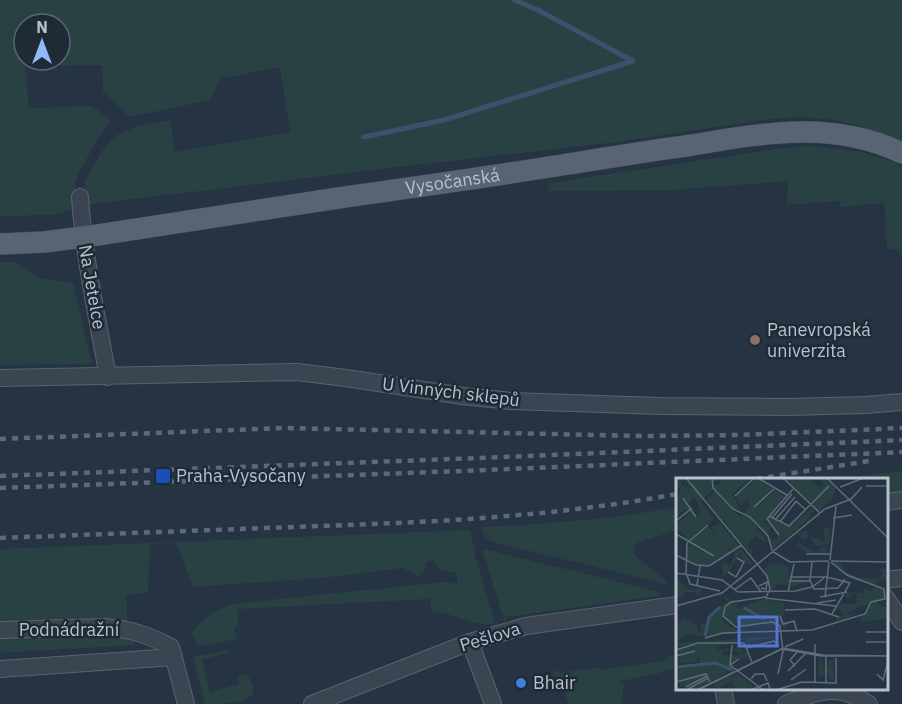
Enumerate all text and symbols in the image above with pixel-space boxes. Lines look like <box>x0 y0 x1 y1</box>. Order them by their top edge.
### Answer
north arrow <box>12 12 72 72</box>
text: N <box>36 17 48 37</box>
street label: Vysočanská <box>404 163 502 199</box>
street label: Na Jetelce <box>74 243 111 331</box>
place label: Panevropská univerzita <box>767 318 871 362</box>
marker: Panevropská univerzita <box>748 333 762 347</box>
street label: U Vinných sklepů <box>381 372 521 411</box>
place label: Praha-Vysočany <box>176 464 306 487</box>
marker: Praha-Vysočany <box>154 467 172 485</box>
inset map <box>676 478 887 689</box>
street label: Pešlova <box>457 616 523 657</box>
street label: Podnádražní <box>19 618 120 641</box>
place label: Bhair <box>533 671 576 694</box>
marker: Bhair <box>514 676 528 690</box>

